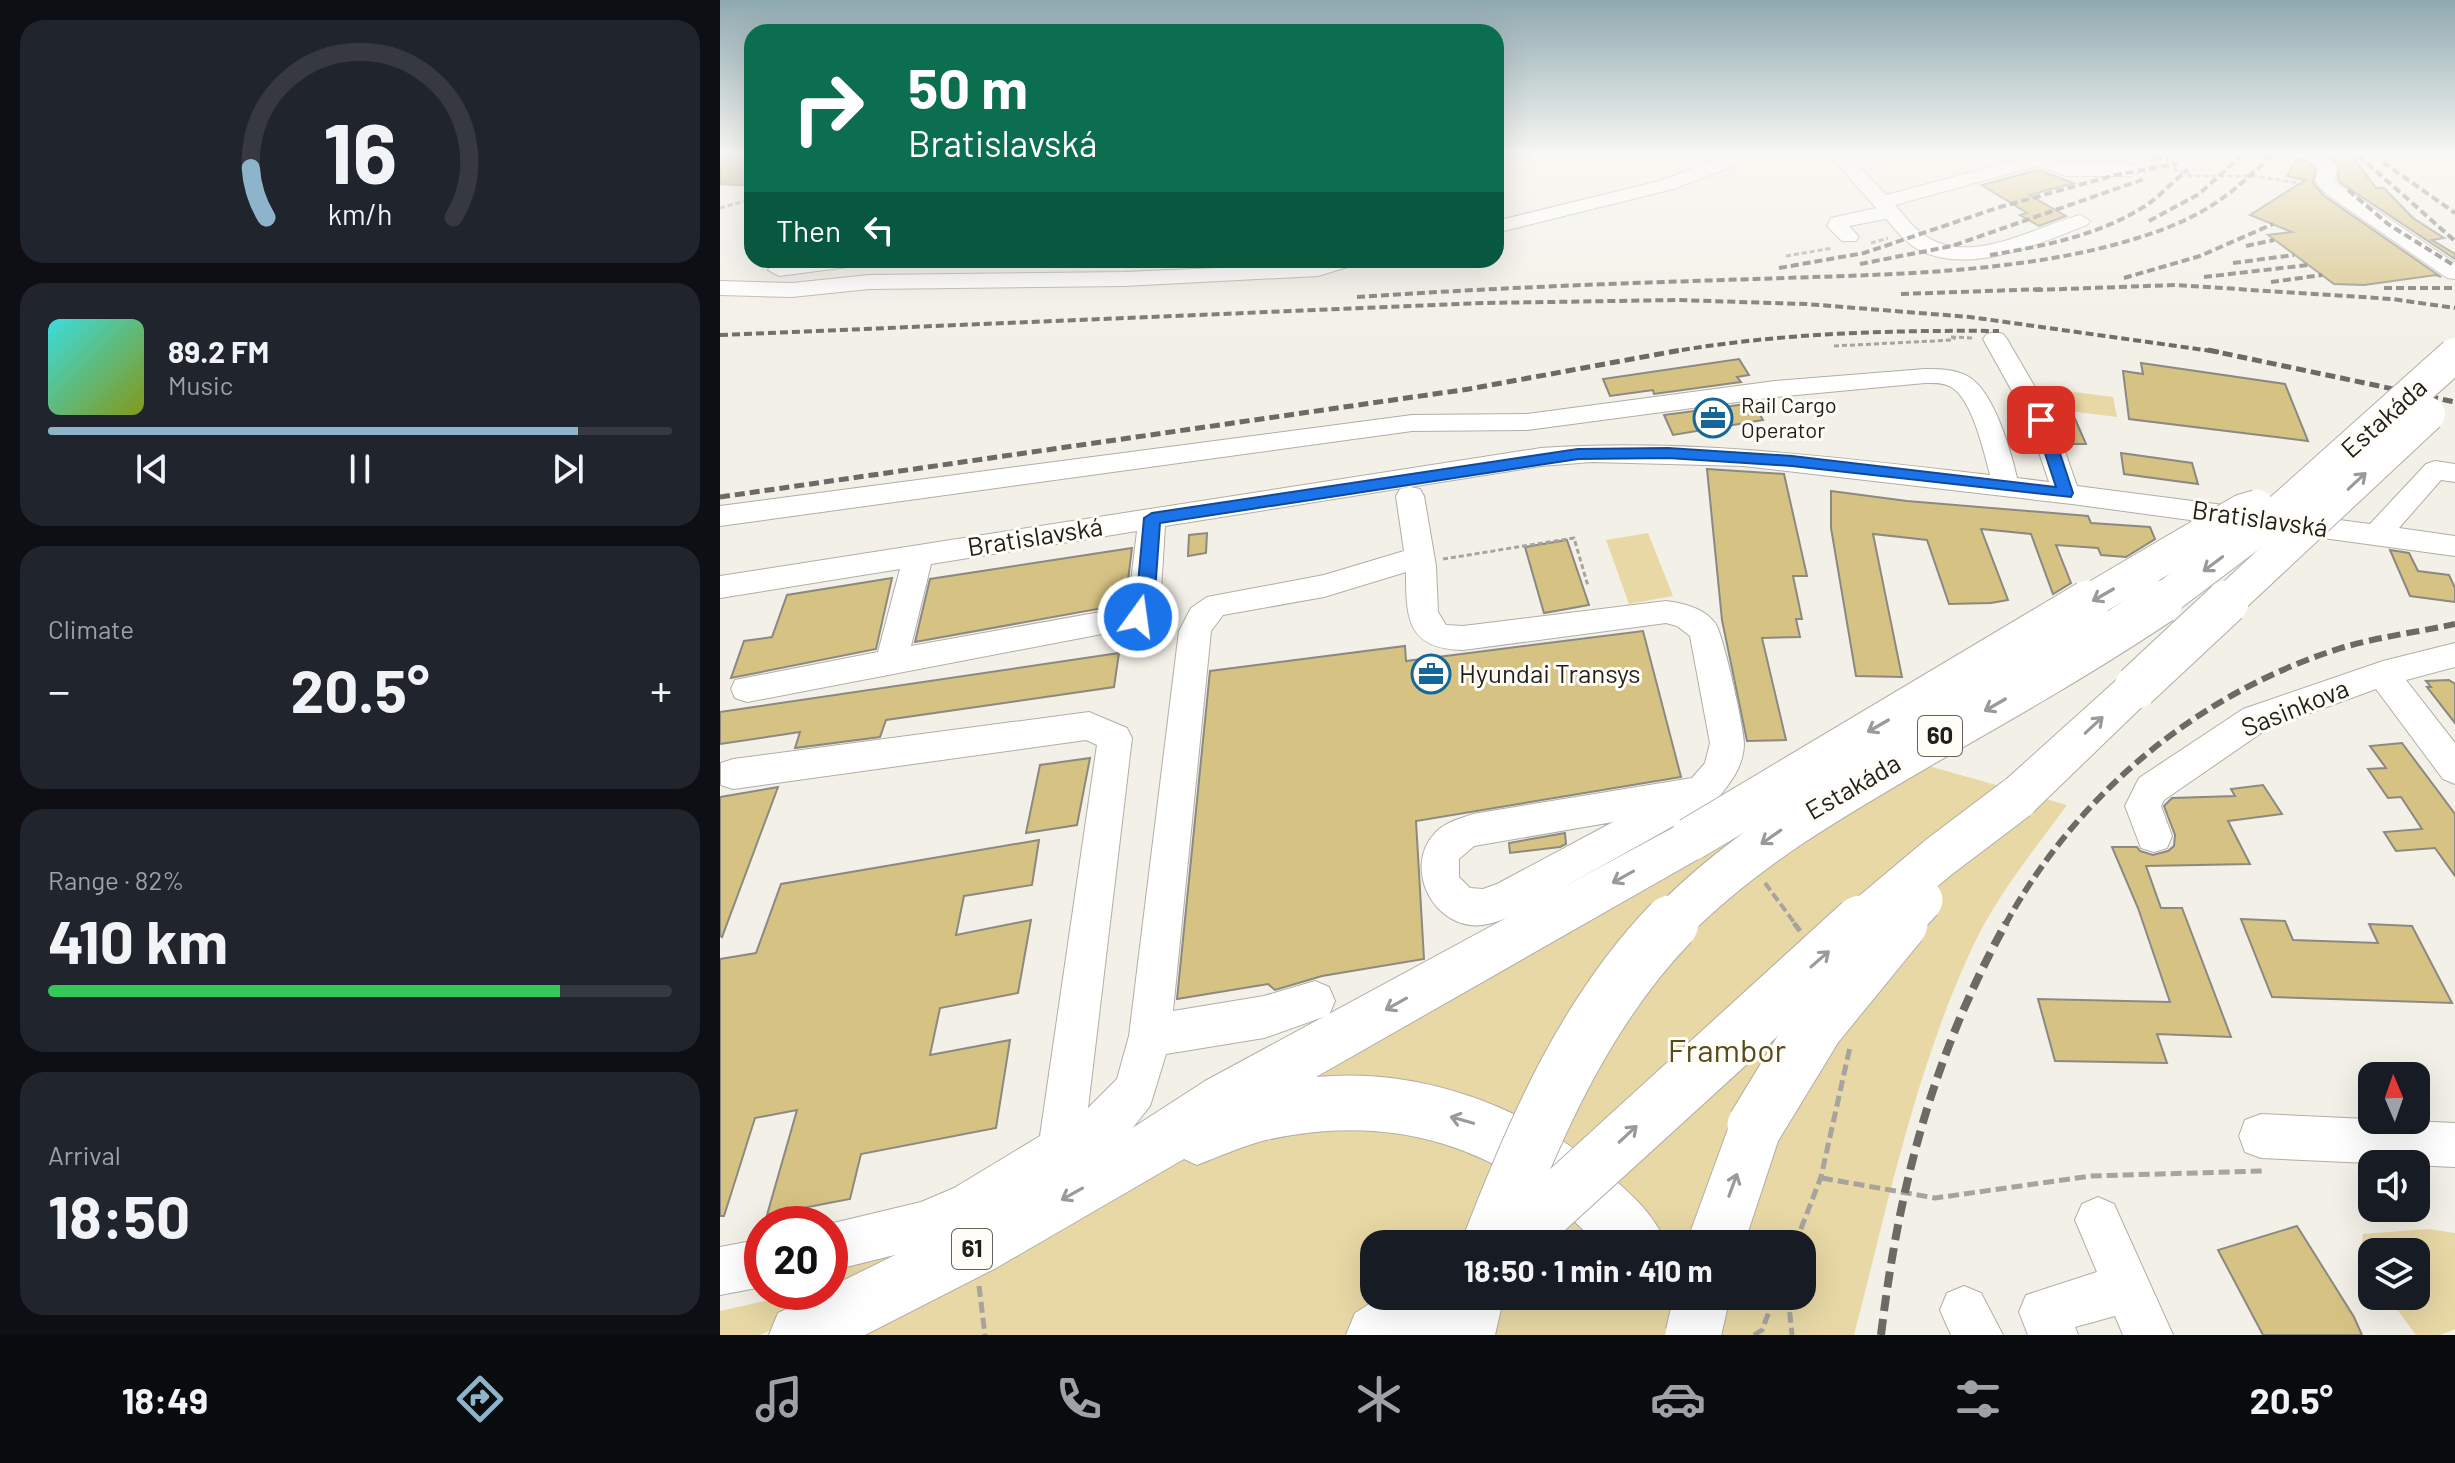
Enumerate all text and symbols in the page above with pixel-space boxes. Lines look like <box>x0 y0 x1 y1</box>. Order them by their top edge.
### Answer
text: 50 m <box>908 53 1028 120</box>
icon: right <box>776 56 880 160</box>
text: 16 <box>323 100 397 200</box>
text: Bratislavská <box>908 121 1097 164</box>
text: km/h <box>328 196 392 231</box>
icon: left <box>857 208 901 252</box>
text: Then <box>776 212 841 248</box>
text: 89.2 FM <box>168 333 269 369</box>
text: Music <box>168 369 233 400</box>
street label: Estakáda <box>2334 370 2432 463</box>
pin <box>2007 386 2075 454</box>
place label: Rail Cargo Operator <box>1741 391 1837 442</box>
office icon: Rail Cargo Operator <box>1692 397 1734 439</box>
icon: arrive <box>2019 398 2063 442</box>
icon: previous <box>130 447 174 491</box>
icon: pause <box>338 447 382 491</box>
icon: next <box>546 447 590 491</box>
one-way arrow <box>2346 473 2366 491</box>
street label: Bratislavská <box>2190 493 2330 542</box>
street label: Bratislavská <box>965 510 1105 562</box>
one-way arrow <box>2203 556 2224 573</box>
position arrow <box>1096 575 1180 659</box>
one-way arrow <box>2091 588 2115 603</box>
text: Climate <box>48 613 134 644</box>
text: 20.5° <box>291 653 429 725</box>
office icon: Hyundai Transys <box>1410 653 1452 695</box>
place label: Hyundai Transys <box>1459 657 1641 688</box>
text: − <box>48 663 70 716</box>
text: + <box>650 663 672 716</box>
street label: Sasinkova <box>2236 671 2353 742</box>
one-way arrow <box>1984 697 2007 713</box>
road number: 60 <box>1918 716 1962 756</box>
one-way arrow <box>2084 716 2104 735</box>
one-way arrow <box>1867 718 1890 734</box>
street label: Estakáda <box>1799 746 1905 825</box>
one-way arrow <box>1761 829 1783 845</box>
text: Range · 82% <box>48 864 184 895</box>
one-way arrow <box>1611 870 1635 886</box>
text: 410 km <box>48 904 228 976</box>
one-way arrow <box>1810 950 1830 968</box>
one-way arrow <box>1384 997 1408 1012</box>
park label: Frambor <box>1668 1030 1787 1068</box>
north arrow <box>2358 1062 2430 1134</box>
map controls <box>2358 1062 2430 1310</box>
one-way arrow <box>1450 1111 1476 1126</box>
one-way arrow <box>1618 1125 1638 1144</box>
text: Arrival <box>48 1139 121 1170</box>
button: sound <box>2358 1150 2430 1222</box>
one-way arrow <box>1727 1172 1742 1197</box>
text: 18:50 <box>48 1179 190 1251</box>
one-way arrow <box>1060 1186 1084 1202</box>
speed limit sign: 20 <box>744 1206 848 1310</box>
road number: 61 <box>952 1229 992 1269</box>
button: layers <box>2358 1238 2430 1310</box>
text: 18:50 · 1 min · 410 m <box>1464 1252 1712 1288</box>
icon: directions <box>452 1371 508 1427</box>
icon: music <box>751 1371 807 1427</box>
icon: phone <box>1051 1371 1107 1427</box>
icon: climate <box>1351 1371 1407 1427</box>
icon: car <box>1650 1371 1706 1427</box>
icon: filters <box>1950 1371 2006 1427</box>
text: 18:49 <box>122 1378 208 1421</box>
text: 20.5° <box>2250 1378 2333 1421</box>

